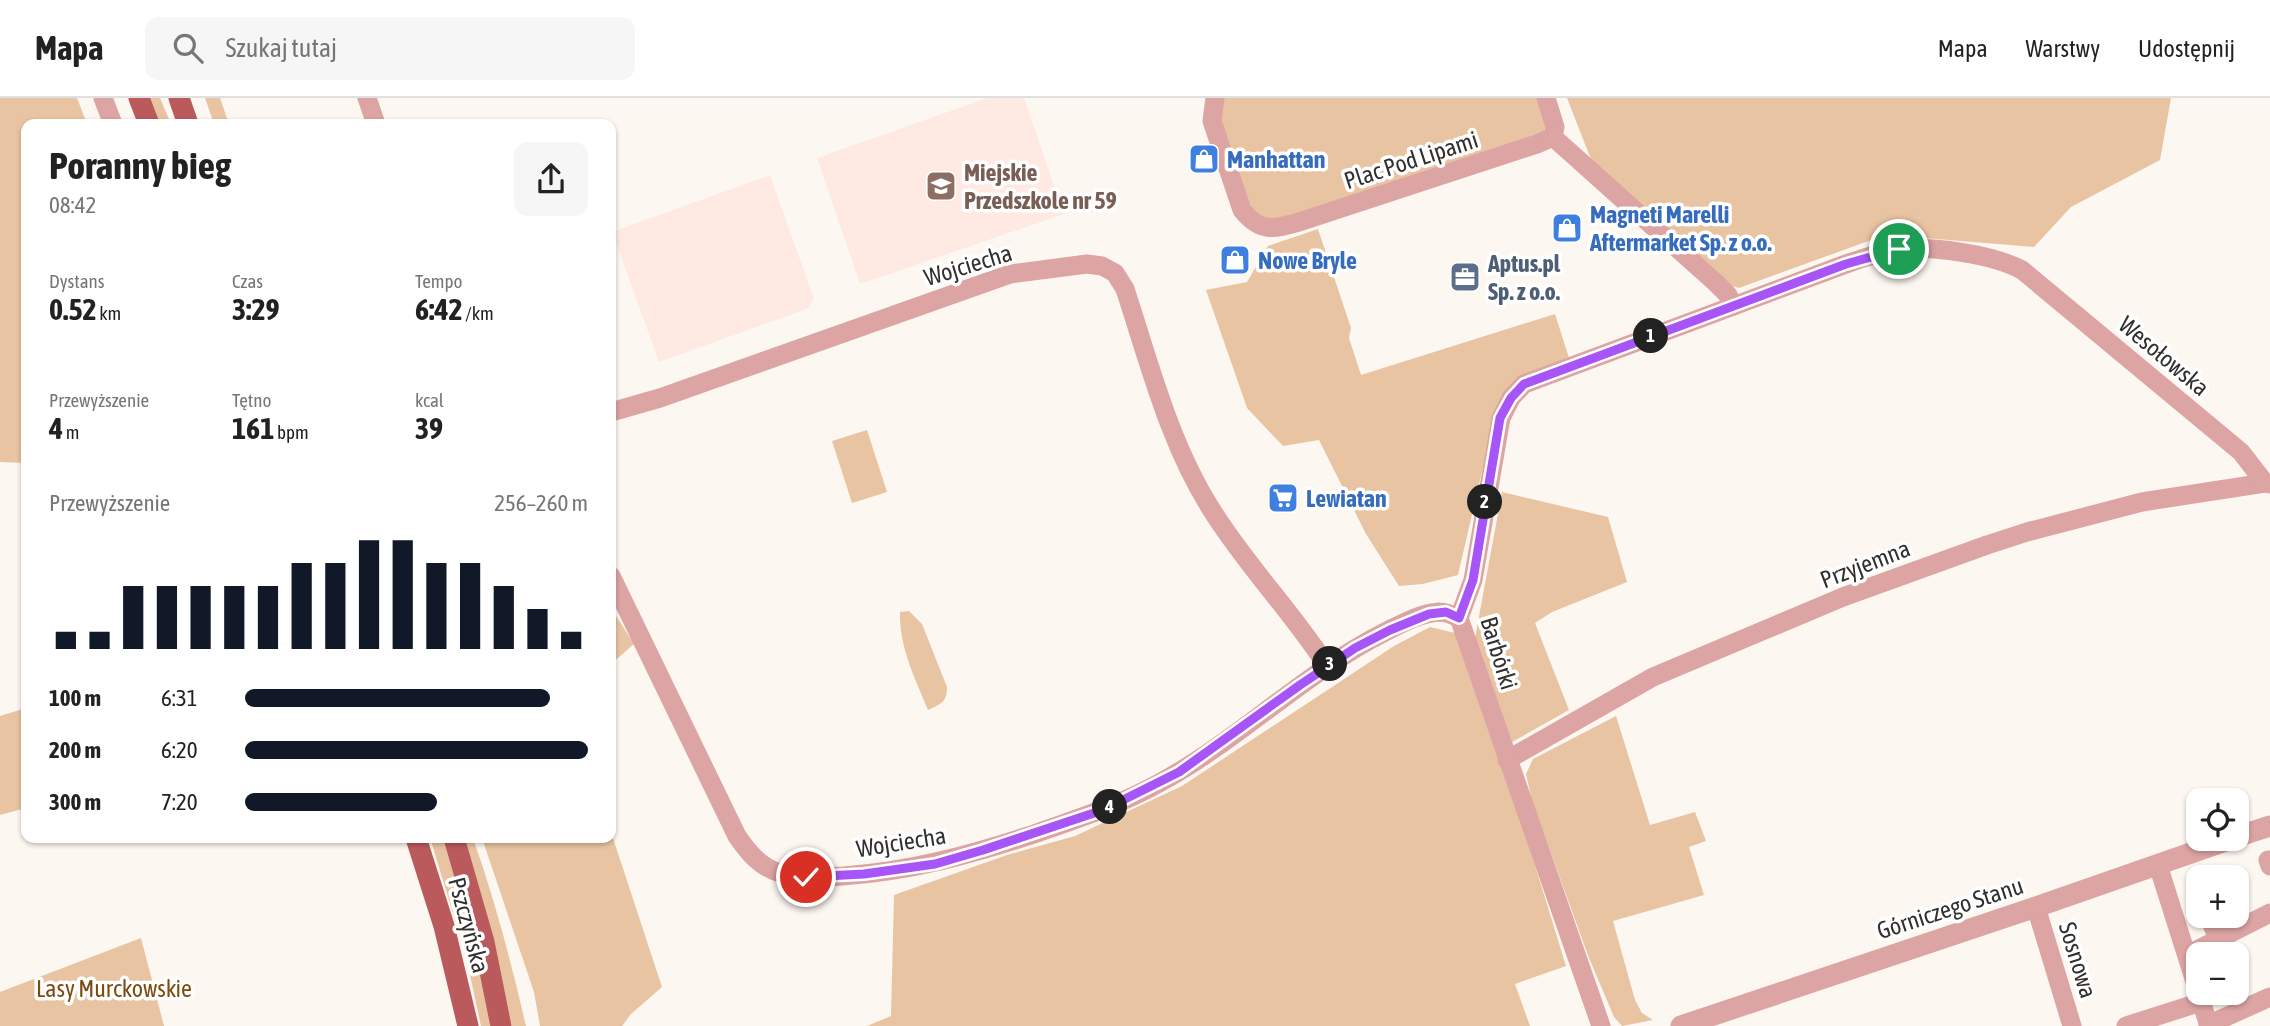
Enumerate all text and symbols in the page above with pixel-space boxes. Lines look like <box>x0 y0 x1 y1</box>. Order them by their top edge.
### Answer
search box <box>145 17 635 80</box>
text: Mapa <box>35 29 103 67</box>
icon: search <box>169 29 207 67</box>
text: Szukaj tutaj <box>225 33 337 63</box>
text: Mapa <box>1938 35 1988 62</box>
text: Warstwy <box>2026 35 2100 62</box>
text: Udostępnij <box>2138 35 2235 62</box>
street label: Plac Pod Lipami <box>1341 126 1481 194</box>
button: share <box>514 142 588 216</box>
shop icon: Manhattan <box>1187 142 1221 176</box>
text: Poranny bieg <box>49 144 231 187</box>
place label: Manhattan <box>1227 146 1325 173</box>
place label: Miejskie Przedszkole nr 59 <box>964 159 1117 214</box>
school or university icon: Miejskie Przedszkole nr 59 <box>924 169 958 203</box>
text: 08:42 <box>49 192 96 218</box>
place label: Magneti Marelli Aftermarket Sp. z o.o. <box>1589 201 1772 256</box>
shop icon: Magneti Marelli Aftermarket Sp. z o.o. <box>1550 211 1584 245</box>
pin <box>1869 219 1929 279</box>
icon: arrive <box>1880 230 1918 268</box>
street label: Wojciecha <box>921 239 1015 291</box>
shop icon: Nowe Bryle <box>1218 243 1252 277</box>
place label: Nowe Bryle <box>1258 247 1357 274</box>
place label: Aptus.pl Sp. z o.o. <box>1487 250 1561 305</box>
office icon: Aptus.pl Sp. z o.o. <box>1448 260 1482 294</box>
text: Dystans <box>49 270 104 292</box>
text: Czas <box>232 270 263 292</box>
text: Tempo <box>415 270 462 292</box>
text: 0.52 <box>49 292 97 326</box>
text: 3:29 <box>232 292 280 326</box>
text: 6:42 <box>415 292 463 326</box>
text: km <box>97 302 121 324</box>
text: /km <box>463 302 494 324</box>
street label: Wesołowska <box>2114 311 2214 401</box>
pin: 1 <box>1634 318 1668 354</box>
text: 1 <box>1646 324 1655 346</box>
text: Przewyższenie <box>49 389 149 411</box>
text: Tętno <box>232 389 271 411</box>
text: kcal <box>415 389 444 411</box>
text: 4 <box>49 411 63 445</box>
text: 161 <box>232 411 274 445</box>
text: 39 <box>415 411 443 445</box>
text: m <box>63 421 79 443</box>
text: bpm <box>274 421 309 443</box>
supermarket icon: Lewiatan <box>1266 481 1300 515</box>
pin: 2 <box>1468 484 1502 520</box>
place label: Lewiatan <box>1306 485 1387 512</box>
text: Przewyższenie <box>49 490 170 516</box>
text: 256–260 m <box>494 490 588 516</box>
text: 2 <box>1480 490 1489 512</box>
street label: Przyjemna <box>1816 535 1914 593</box>
street label: Barbórki <box>1475 613 1523 693</box>
pin: 3 <box>1312 646 1348 682</box>
text: 3 <box>1325 652 1334 674</box>
text: 100 m <box>49 685 101 711</box>
text: 6:31 <box>161 685 198 711</box>
text: 200 m <box>49 737 101 763</box>
text: 6:20 <box>161 737 198 763</box>
map controls <box>2186 788 2249 1005</box>
button: locate <box>2186 788 2249 851</box>
text: 300 m <box>49 789 101 815</box>
text: 7:20 <box>161 789 198 815</box>
pin: 4 <box>1092 790 1128 824</box>
text: 4 <box>1105 795 1114 817</box>
street label: Wojciecha <box>854 822 948 862</box>
pin <box>776 847 836 907</box>
icon: check <box>787 858 825 896</box>
button: + <box>2186 865 2249 928</box>
street label: Górniczego Stanu <box>1873 872 2027 944</box>
street label: Pszczyńska <box>443 874 495 976</box>
street label: Sosnowa <box>2054 919 2102 1001</box>
button: − <box>2186 942 2249 1005</box>
park label: Lasy Murckowskie <box>36 975 192 1002</box>

